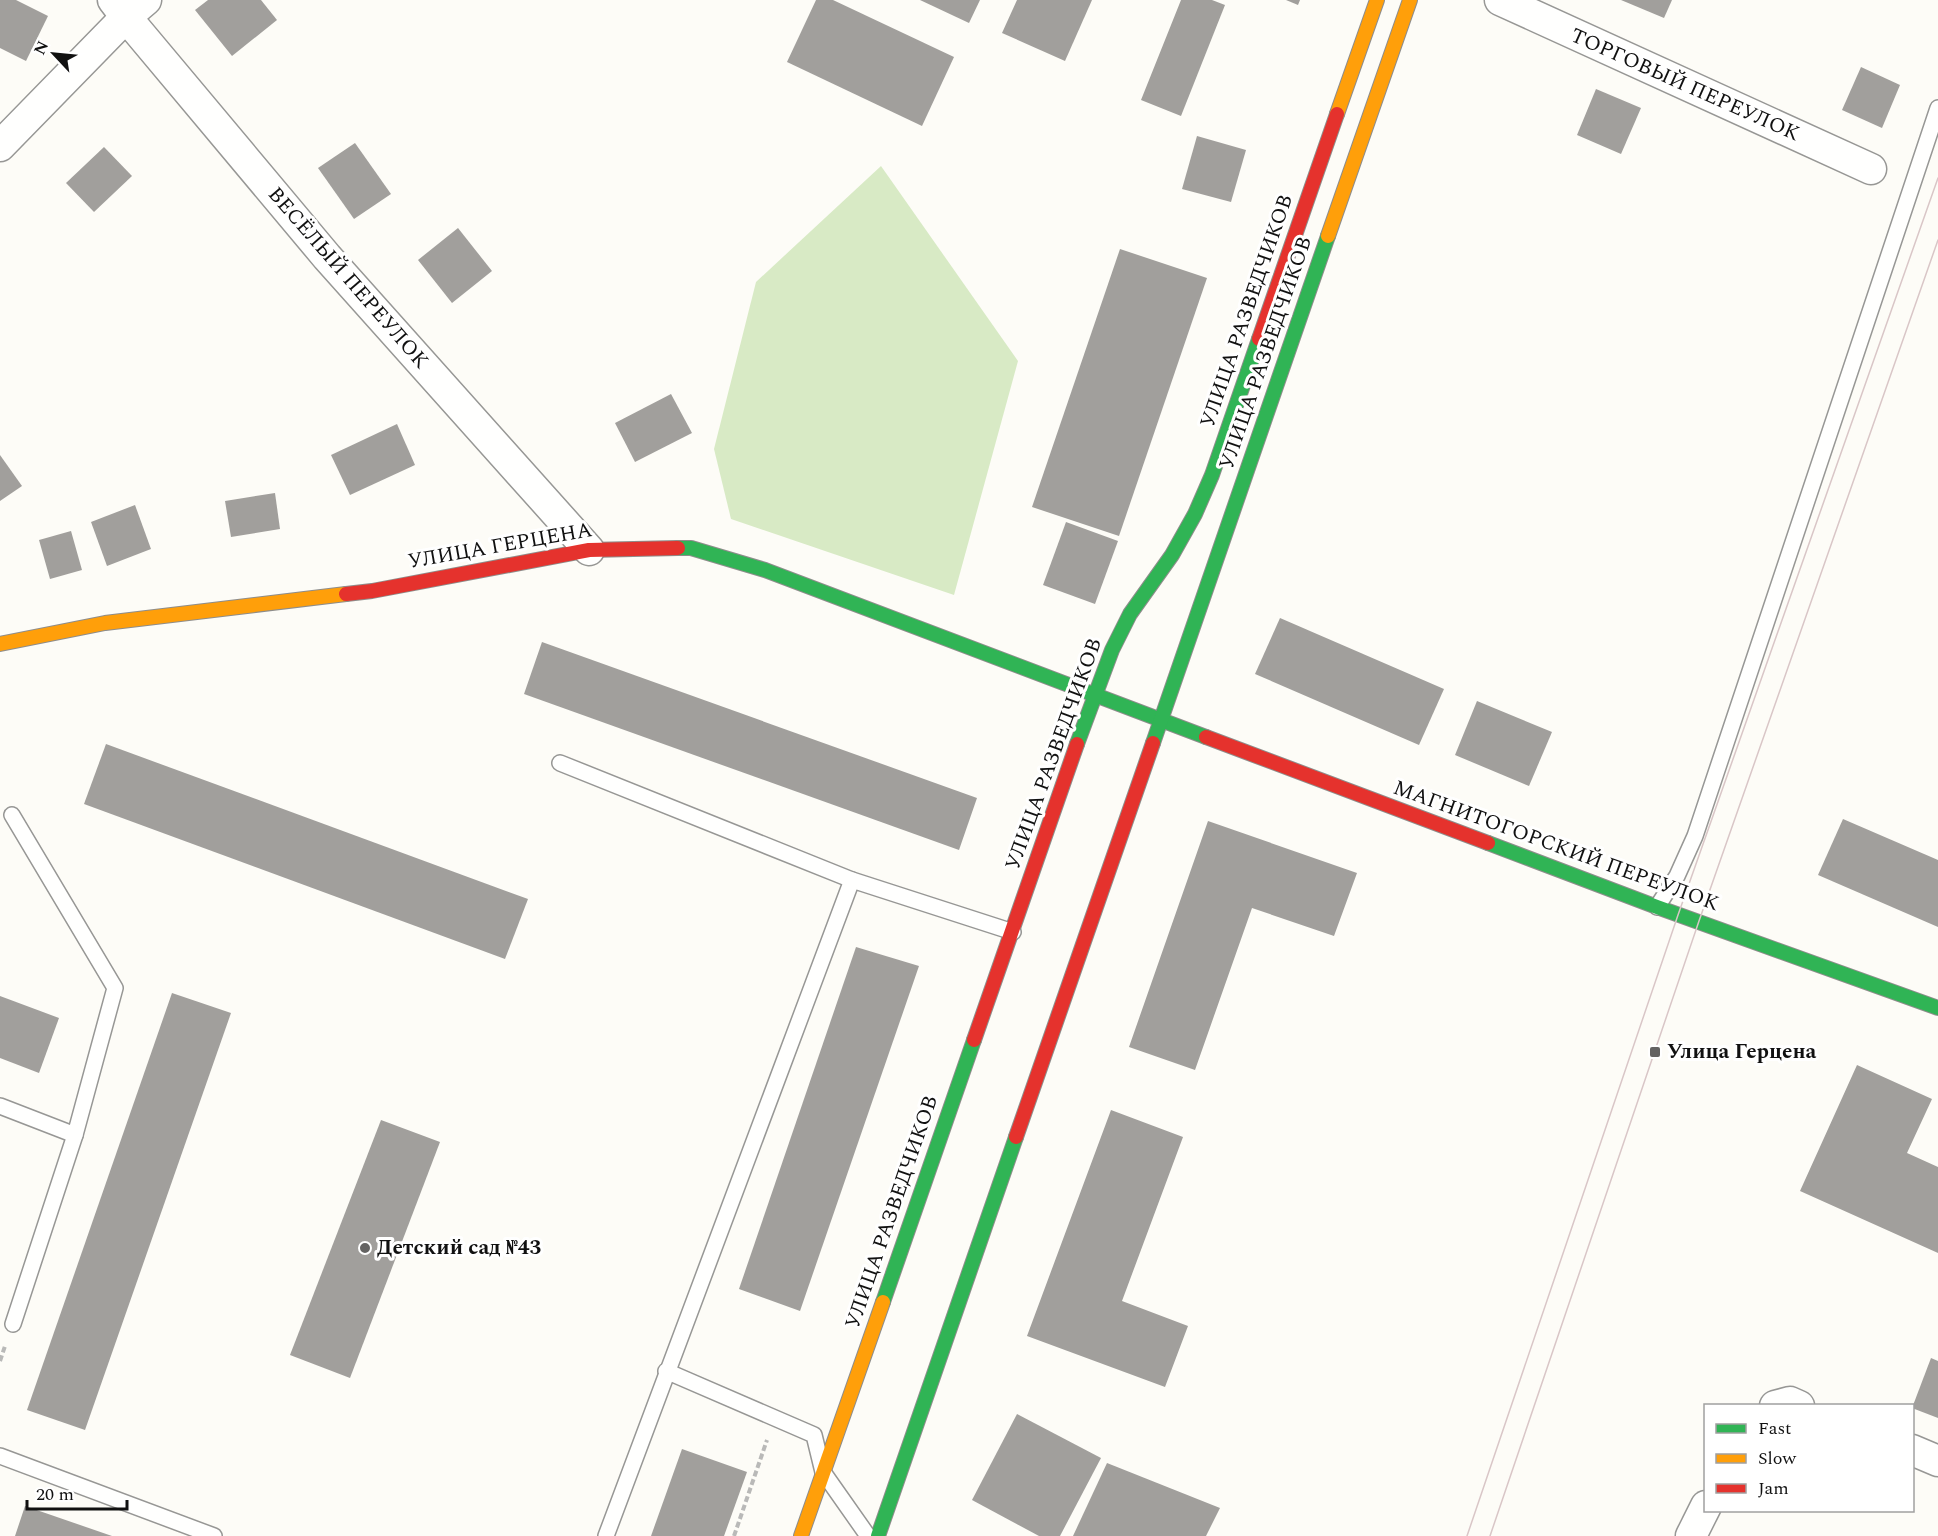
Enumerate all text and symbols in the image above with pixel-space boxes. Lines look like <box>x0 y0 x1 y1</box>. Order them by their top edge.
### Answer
street label: ТОРГОВЫЙ ПЕРЕУЛОК <box>1565 20 1805 150</box>
north arrow <box>24 24 84 84</box>
text: N <box>28 37 55 59</box>
street label: ВЕСЁЛЫЙ ПЕРЕУЛОК <box>260 180 436 376</box>
street label: УЛИЦА РАЗВЕДЧИКОВ <box>1195 191 1299 431</box>
street label: УЛИЦА РАЗВЕДЧИКОВ <box>1214 233 1318 473</box>
street label: УЛИЦА ГЕРЦЕНА <box>405 514 595 578</box>
street label: УЛИЦА РАЗВЕДЧИКОВ <box>997 633 1111 875</box>
street label: МАГНИТОГОРСКИЙ ПЕРЕУЛОК <box>1389 772 1723 920</box>
place label: Улица Герцена <box>1667 1036 1817 1068</box>
marker: Улица Герцена <box>1648 1045 1662 1059</box>
street label: УЛИЦА РАЗВЕДЧИКОВ <box>837 1091 947 1333</box>
place label: Детский сад №43 <box>377 1232 541 1264</box>
marker: Детский сад №43 <box>358 1241 372 1255</box>
legend <box>1704 1404 1914 1512</box>
text: Fast <box>1758 1415 1791 1442</box>
text: Slow <box>1758 1445 1797 1472</box>
scale bar <box>27 1473 128 1511</box>
text: Jam <box>1758 1475 1789 1502</box>
text: 20 m <box>36 1481 74 1508</box>

